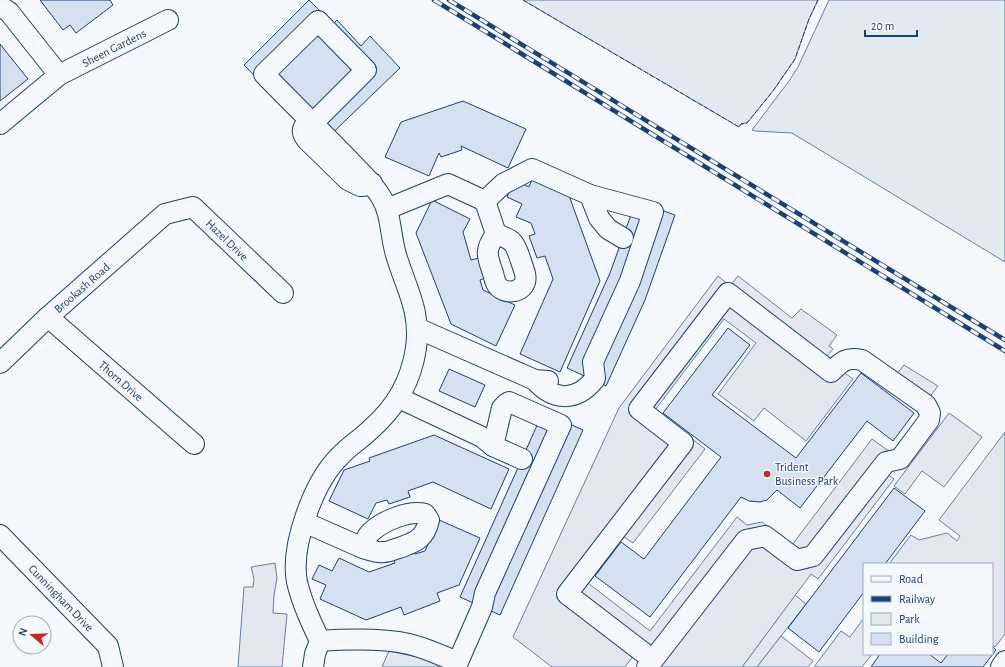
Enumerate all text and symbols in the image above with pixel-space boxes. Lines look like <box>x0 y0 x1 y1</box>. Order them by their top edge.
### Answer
scale bar <box>865 12 917 38</box>
text: 20 m <box>871 20 894 32</box>
street label: Sheen Gardens <box>80 27 148 69</box>
street label: Hazel Drive <box>204 217 250 263</box>
street label: Brookash Road <box>52 261 112 315</box>
street label: Thorn Drive <box>96 359 146 403</box>
place label: Trident Business Park <box>775 461 839 487</box>
marker: Trident Business Park <box>762 469 772 479</box>
street label: Cunningham Drive <box>26 562 96 634</box>
legend <box>863 563 993 655</box>
text: Road <box>899 573 923 585</box>
text: Railway <box>899 593 935 606</box>
text: Park <box>899 613 920 625</box>
north arrow <box>12 615 52 655</box>
text: N <box>17 626 29 637</box>
text: Building <box>899 633 939 645</box>

